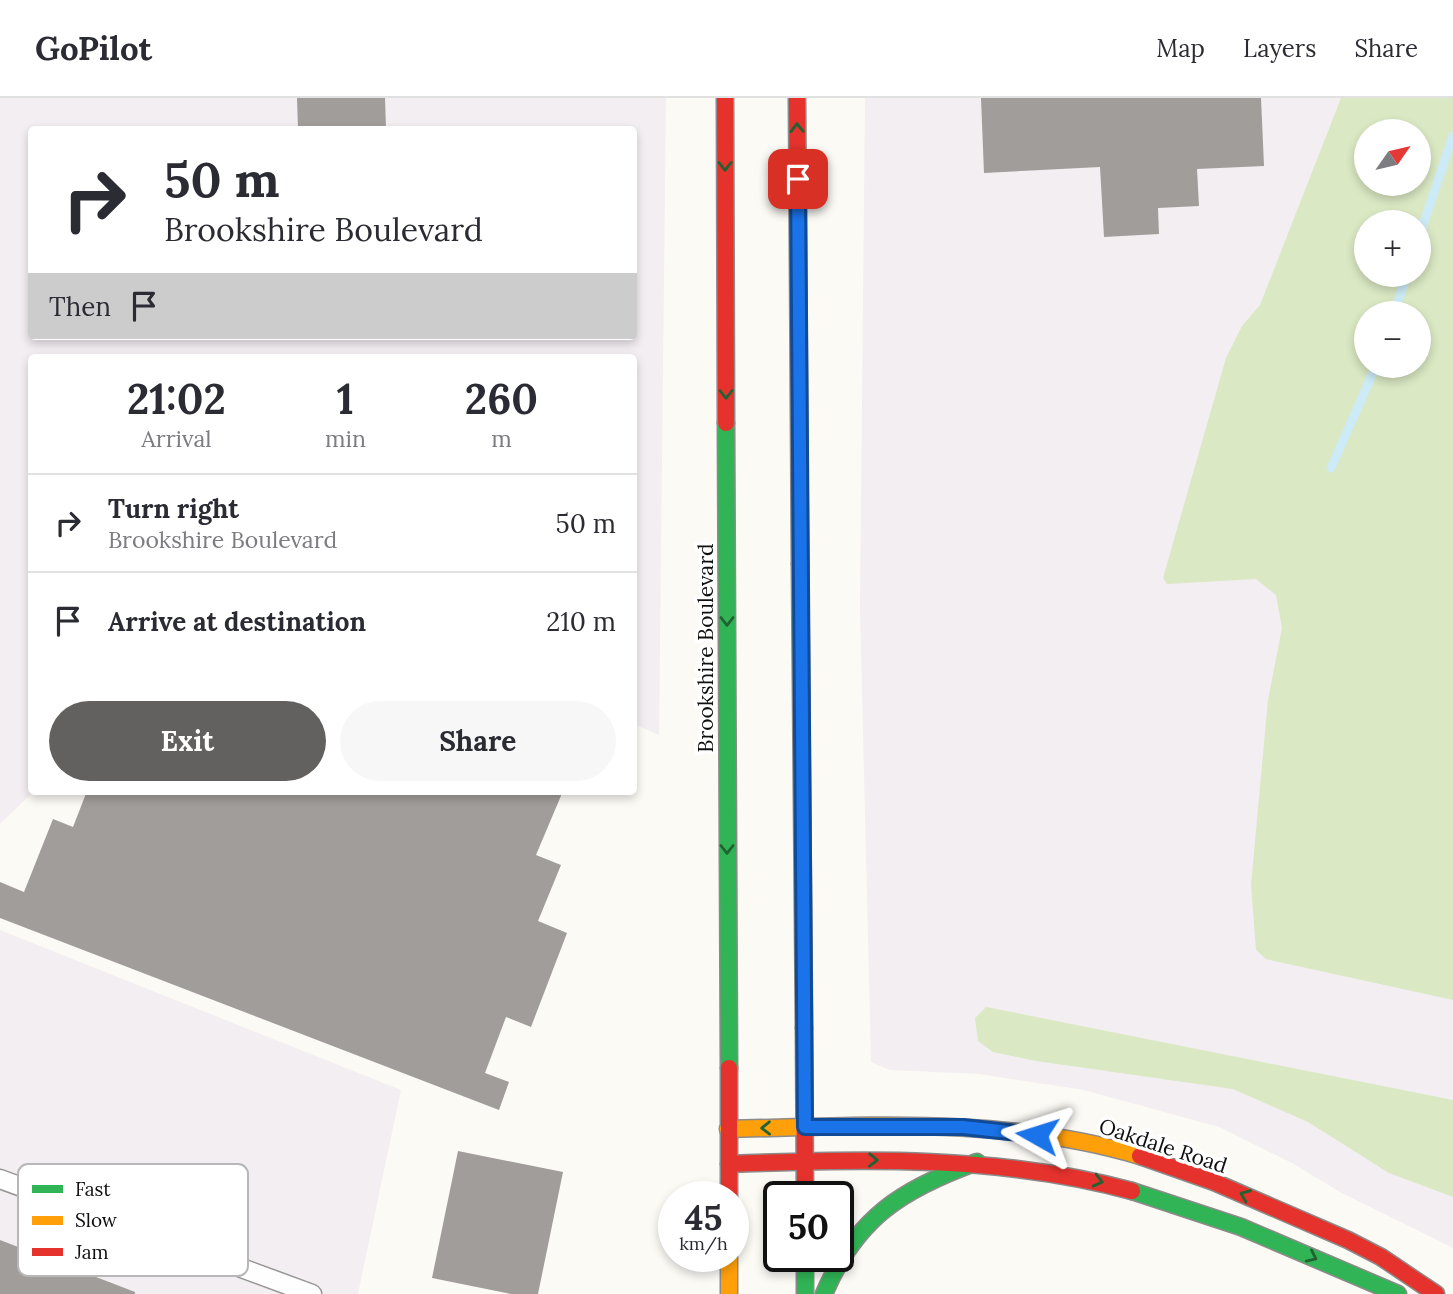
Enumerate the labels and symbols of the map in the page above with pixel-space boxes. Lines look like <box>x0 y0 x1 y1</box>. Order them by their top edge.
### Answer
north arrow <box>1354 119 1432 196</box>
one-way arrow <box>789 122 805 133</box>
pin <box>768 149 828 209</box>
one-way arrow <box>717 161 733 172</box>
one-way arrow <box>718 389 734 399</box>
street label: Brookshire Boulevard <box>692 543 719 753</box>
one-way arrow <box>719 616 735 627</box>
one-way arrow <box>720 843 735 854</box>
position arrow <box>1000 1098 1074 1172</box>
street label: Oakdale Road <box>1096 1112 1231 1179</box>
one-way arrow <box>760 1121 771 1136</box>
one-way arrow <box>868 1152 878 1168</box>
legend <box>18 1164 248 1276</box>
one-way arrow <box>1092 1173 1104 1187</box>
text: Fast <box>75 1177 111 1201</box>
speed limit sign: 50 <box>763 1181 854 1272</box>
one-way arrow <box>1240 1189 1252 1203</box>
text: Slow <box>75 1208 118 1232</box>
text: Jam <box>74 1240 109 1264</box>
one-way arrow <box>1305 1249 1318 1263</box>

